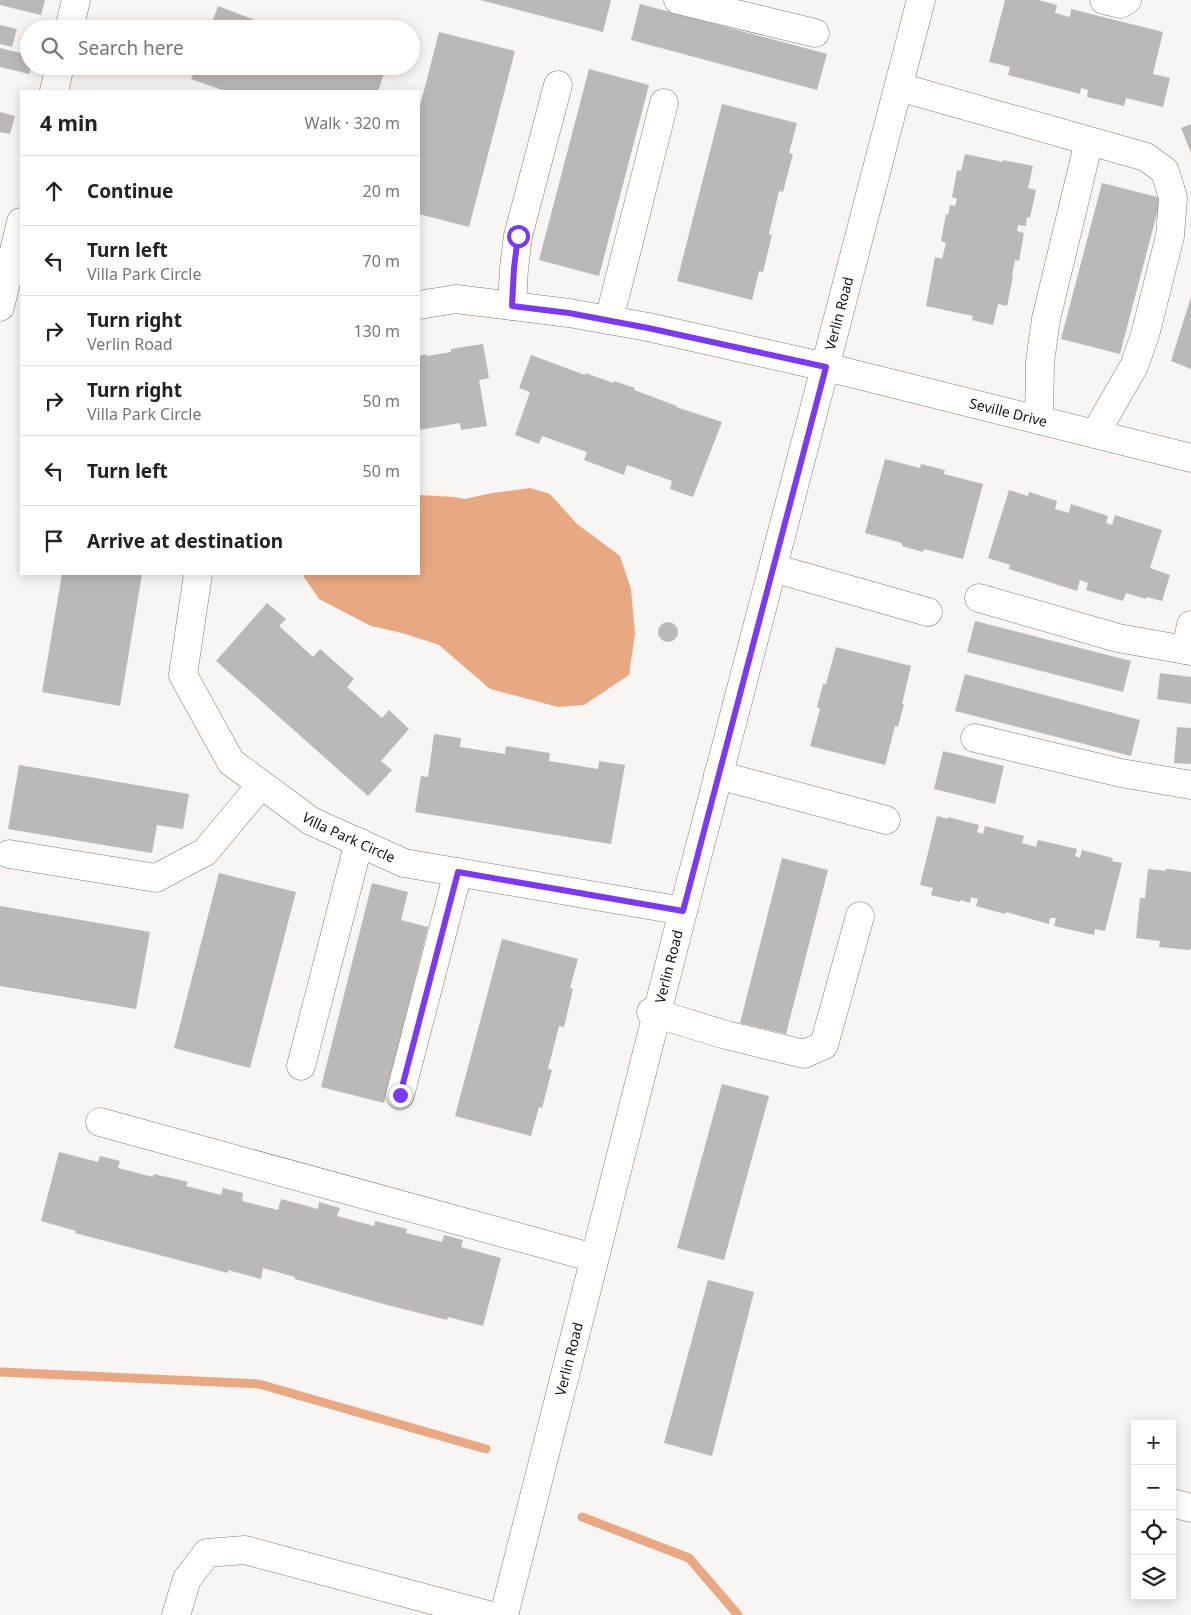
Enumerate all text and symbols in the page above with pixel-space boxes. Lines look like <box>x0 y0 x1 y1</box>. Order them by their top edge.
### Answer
search box <box>20 20 420 75</box>
icon: search <box>38 34 66 62</box>
text: Search here <box>78 35 184 61</box>
text: 4 min <box>40 109 98 137</box>
text: Walk · 320 m <box>305 112 400 134</box>
icon: ahead <box>40 177 68 205</box>
text: Continue <box>87 178 173 204</box>
text: 20 m <box>363 180 400 202</box>
route start <box>507 225 530 248</box>
text: Turn left <box>87 237 168 263</box>
icon: left <box>40 247 68 275</box>
text: 70 m <box>363 250 400 272</box>
text: Villa Park Circle <box>87 263 201 285</box>
street label: Verlin Road <box>820 275 857 352</box>
text: Turn right <box>87 307 182 333</box>
icon: right <box>40 317 68 345</box>
text: 130 m <box>353 320 400 342</box>
text: Verlin Road <box>87 333 173 355</box>
text: Turn right <box>87 377 182 403</box>
icon: right <box>40 387 68 415</box>
text: 50 m <box>363 390 400 412</box>
street label: Seville Drive <box>968 393 1050 431</box>
text: Villa Park Circle <box>87 403 201 425</box>
icon: left <box>40 457 68 485</box>
text: Turn left <box>87 458 168 484</box>
text: 50 m <box>363 460 400 482</box>
icon: arrive <box>40 527 68 555</box>
text: Arrive at destination <box>87 528 283 554</box>
street label: Villa Park Circle <box>298 808 398 867</box>
street label: Verlin Road <box>650 928 687 1005</box>
route end <box>389 1084 412 1107</box>
street label: Verlin Road <box>550 1320 587 1398</box>
map controls <box>1131 1420 1176 1600</box>
button: + <box>1131 1420 1176 1465</box>
button: − <box>1131 1465 1176 1510</box>
button: locate <box>1131 1510 1176 1555</box>
button: layers <box>1131 1555 1176 1600</box>

